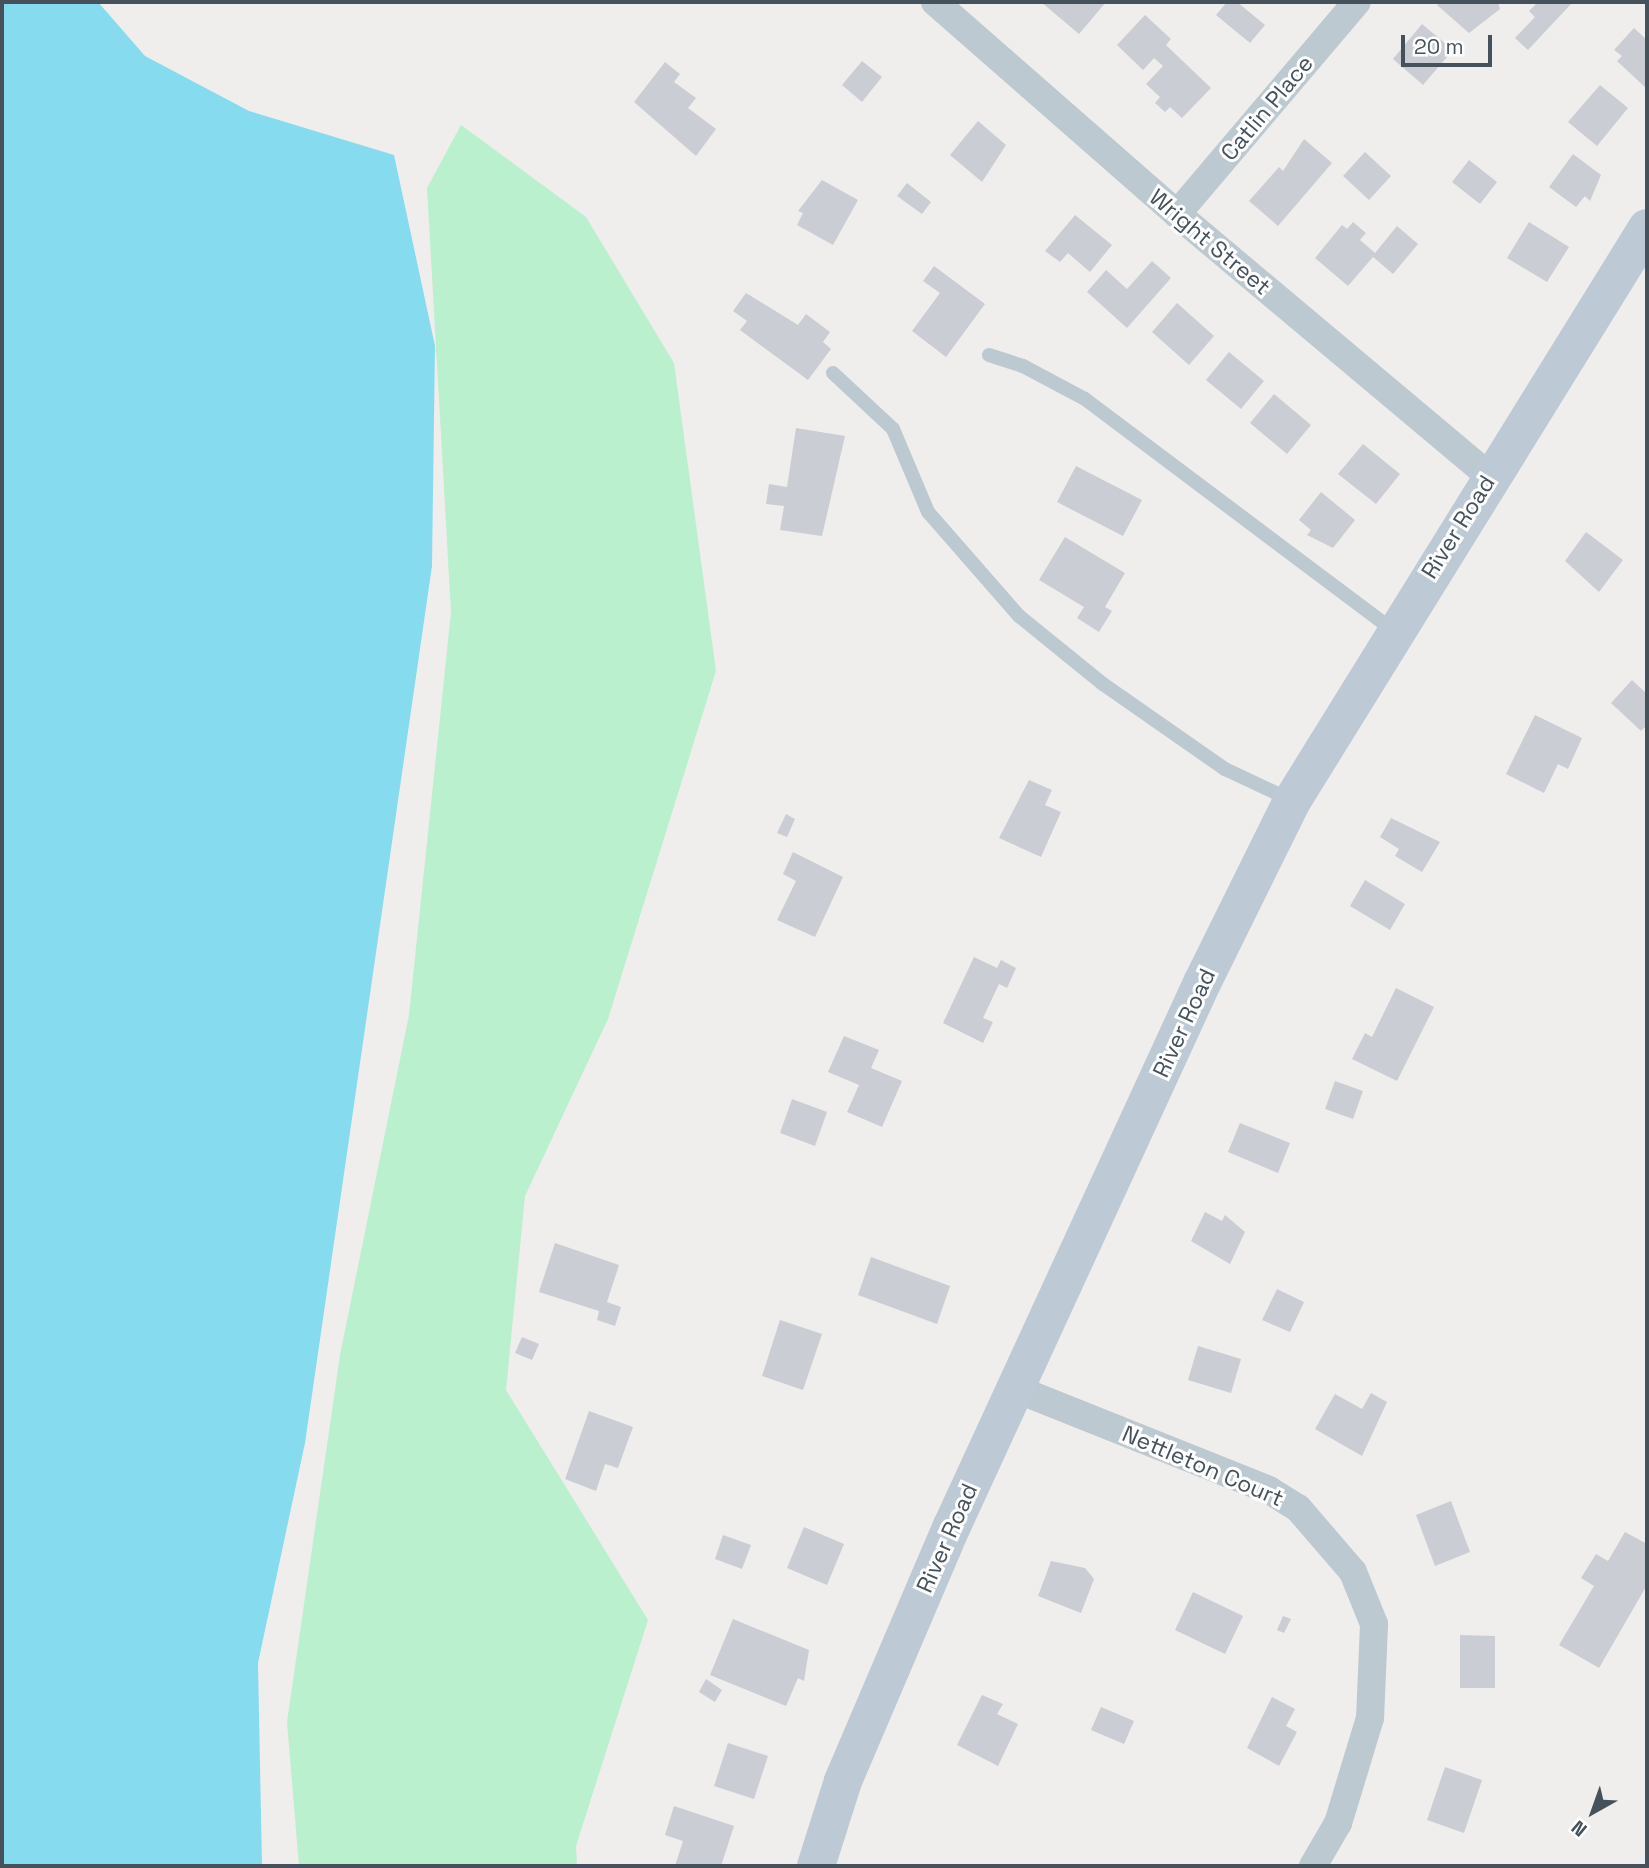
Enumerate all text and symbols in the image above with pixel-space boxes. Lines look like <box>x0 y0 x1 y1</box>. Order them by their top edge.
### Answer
scale bar <box>1404 21 1495 65</box>
text: 20 m <box>1414 33 1464 60</box>
street label: Catlin Place <box>1215 50 1319 166</box>
street label: Wright Street <box>1144 183 1276 301</box>
street label: River Road <box>1415 470 1501 584</box>
street label: River Road <box>1147 964 1221 1082</box>
street label: Nettleton Court <box>1118 1420 1288 1512</box>
street label: River Road <box>911 1479 983 1597</box>
north arrow <box>1558 1777 1628 1847</box>
text: N <box>1566 1815 1592 1842</box>

